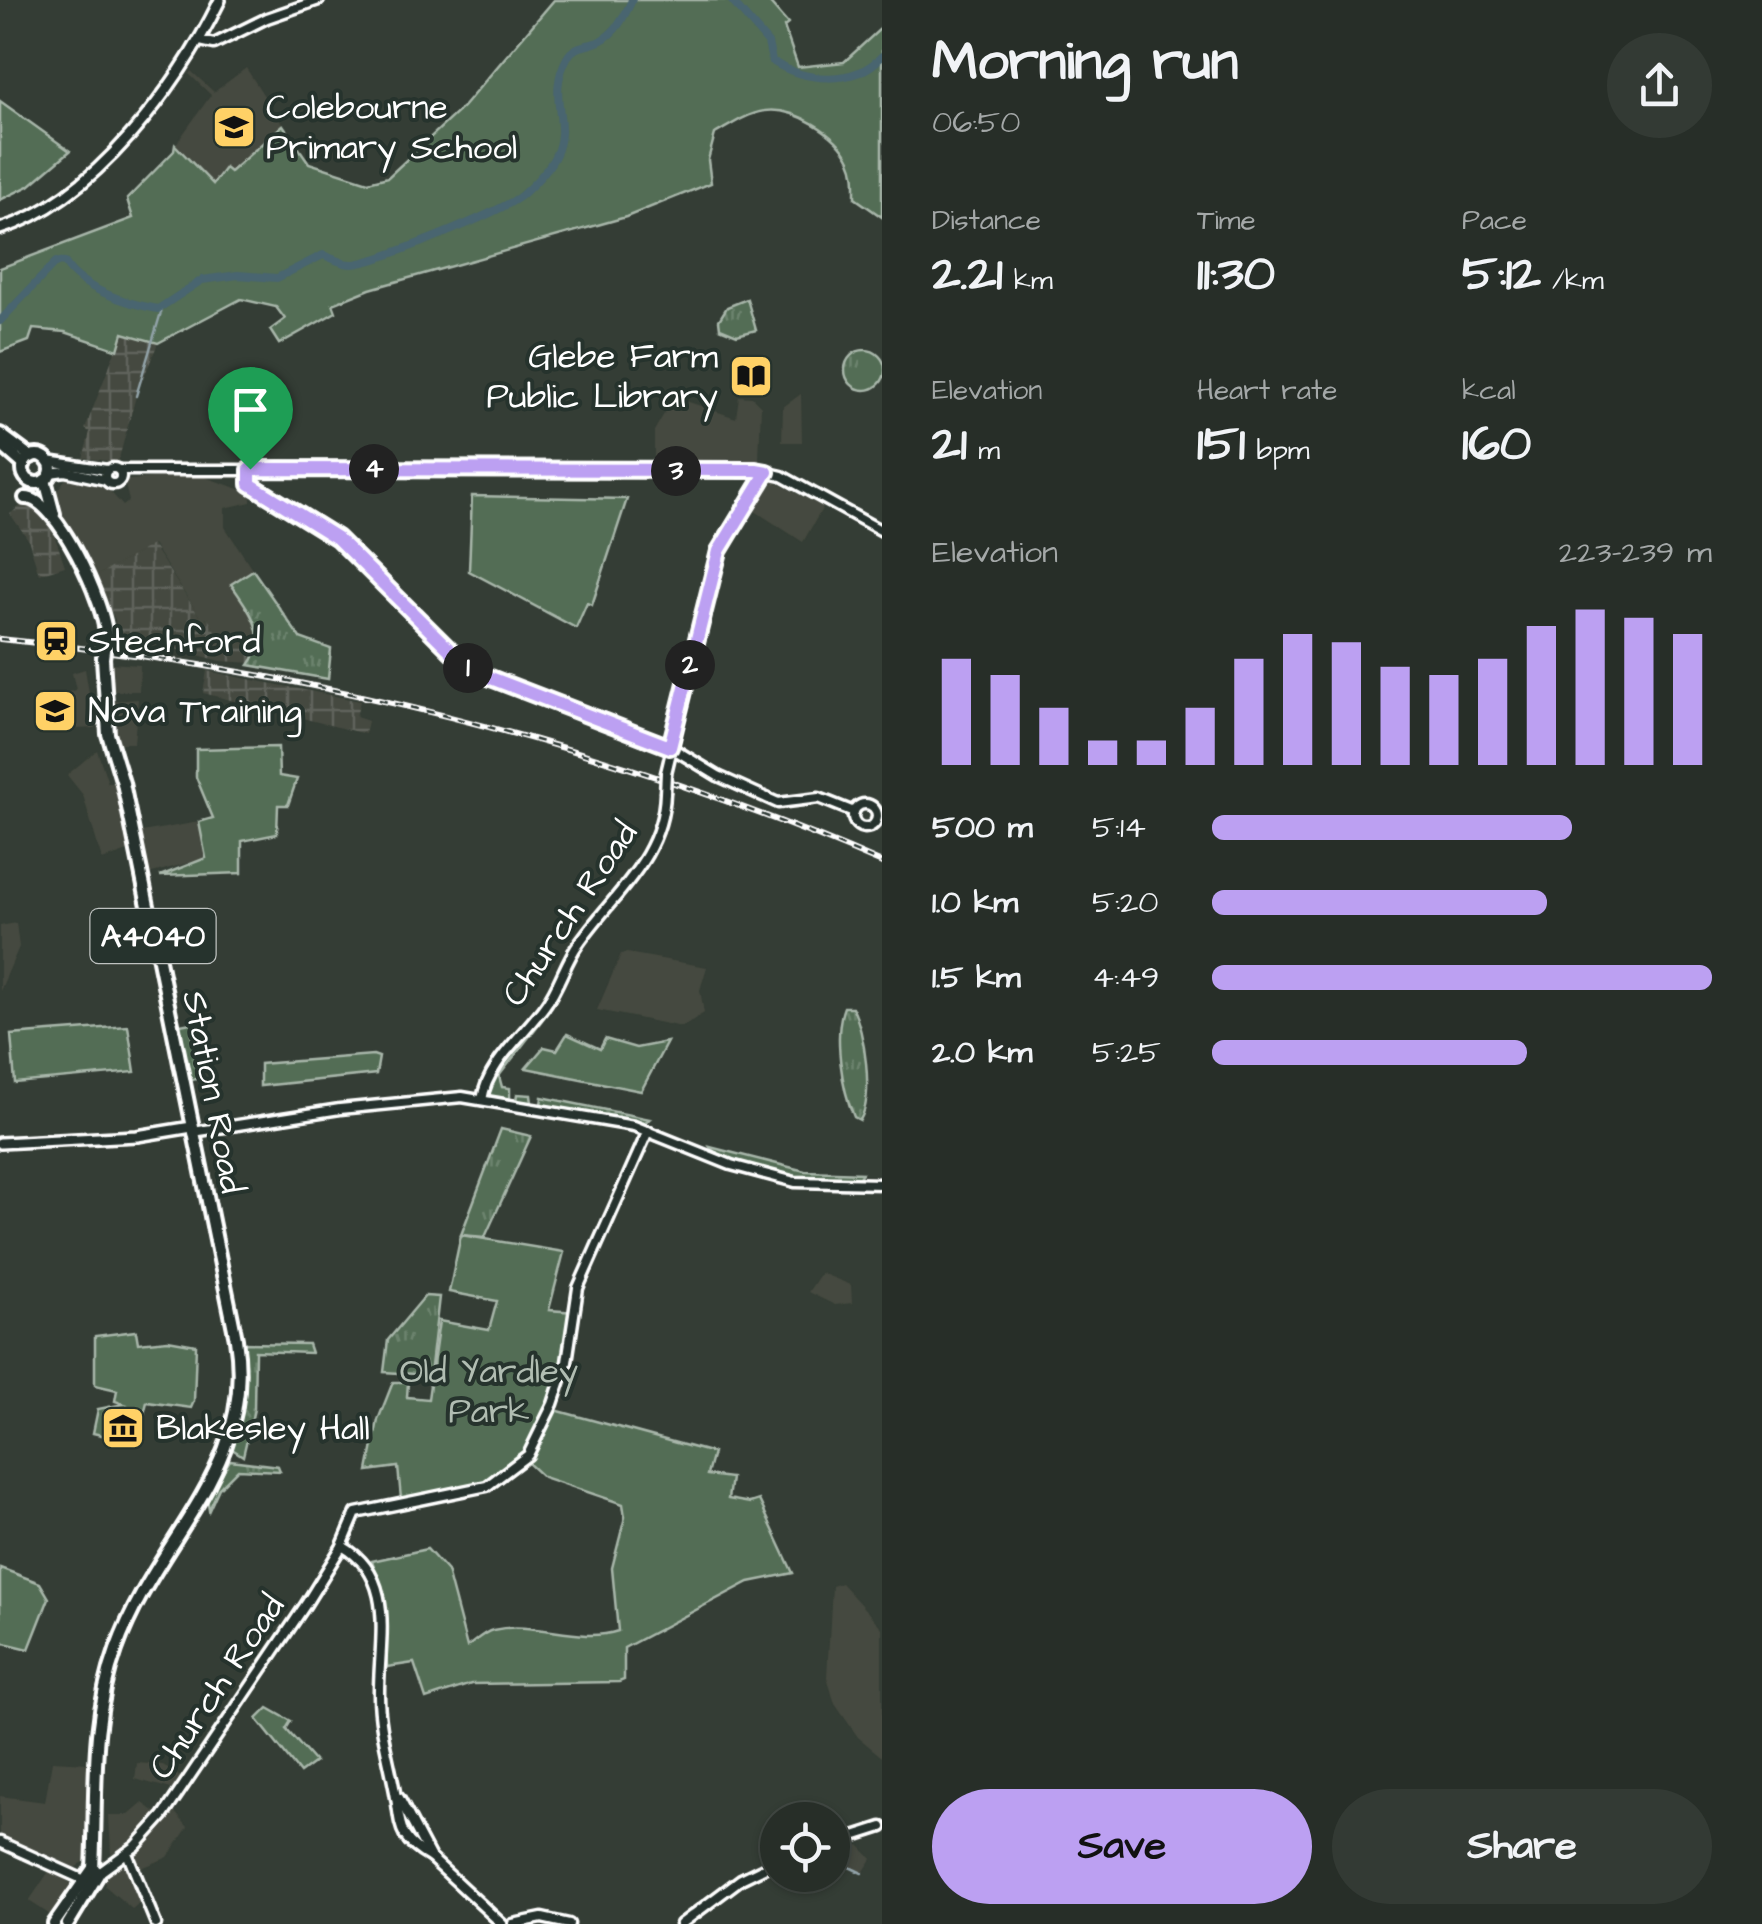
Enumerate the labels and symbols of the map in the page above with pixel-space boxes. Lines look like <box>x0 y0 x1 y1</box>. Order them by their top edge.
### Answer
place label: Colebourne Primary School <box>266 83 517 173</box>
school or university icon: Colebourne Primary School <box>211 104 257 150</box>
place label: Glebe Farm Public Library <box>486 332 718 422</box>
library icon: Glebe Farm Public Library <box>728 353 774 399</box>
pin <box>208 367 293 470</box>
pin: 4 <box>349 444 399 494</box>
pin: 3 <box>651 446 701 496</box>
place label: Stechford <box>88 617 261 666</box>
station icon: Stechford <box>33 618 79 664</box>
pin: 2 <box>665 640 715 690</box>
pin: 1 <box>443 643 493 693</box>
place label: Nova Training <box>88 687 302 738</box>
school or university icon: Nova Training <box>32 688 78 734</box>
street label: Church Road <box>490 812 650 1016</box>
road number: A4040 <box>90 909 216 963</box>
street label: Station Road <box>169 986 257 1198</box>
park label: Old Yardley Park <box>400 1347 578 1436</box>
place label: Blakesley Hall <box>156 1404 370 1454</box>
museum icon: Blakesley Hall <box>100 1405 146 1451</box>
street label: Church Road <box>137 1585 297 1789</box>

